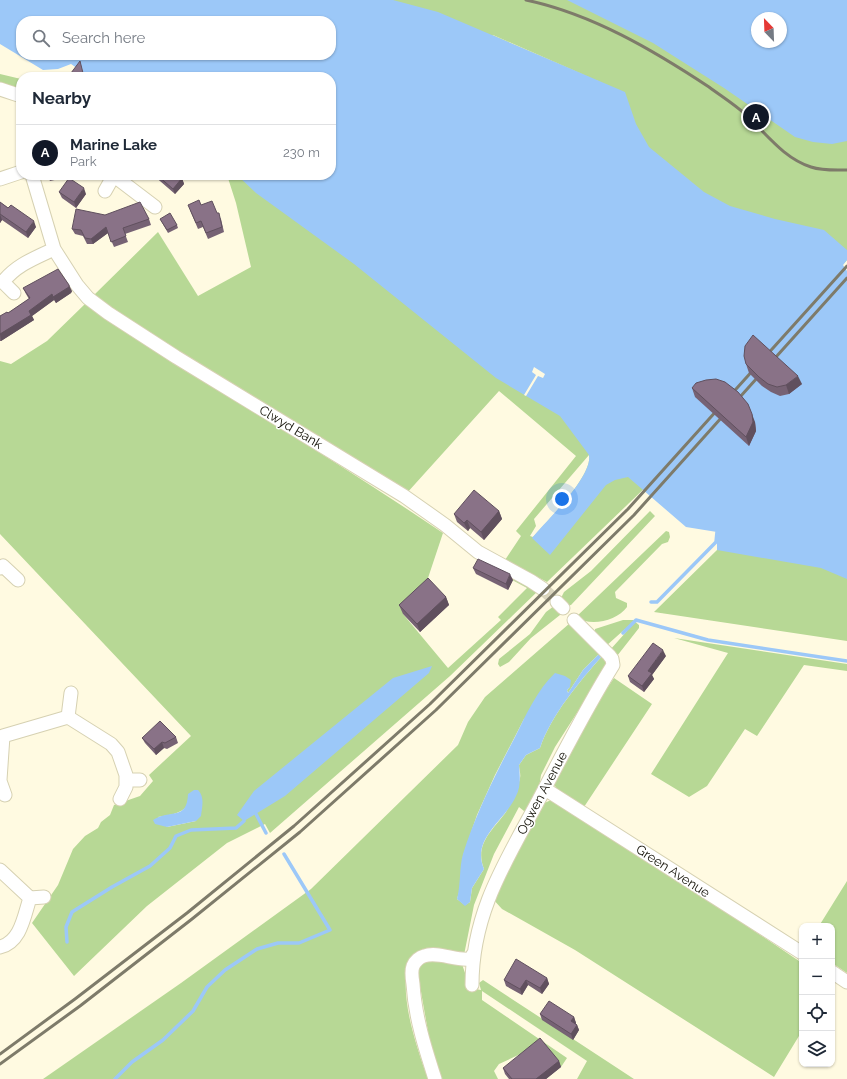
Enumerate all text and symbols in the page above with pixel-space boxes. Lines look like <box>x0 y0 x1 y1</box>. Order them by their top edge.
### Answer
north arrow <box>751 12 787 48</box>
search box <box>16 16 336 60</box>
icon: search <box>30 27 52 49</box>
text: Search here <box>62 29 145 47</box>
text: Nearby <box>32 88 91 108</box>
pin: A <box>743 102 769 132</box>
text: Marine Lake <box>70 136 157 154</box>
text: A <box>41 145 49 160</box>
text: 230 m <box>283 145 320 160</box>
text: Park <box>70 154 97 169</box>
street label: Clwyd Bank <box>257 402 325 452</box>
your location <box>552 489 572 509</box>
street label: Ogwen Avenue <box>514 749 570 837</box>
street label: Green Avenue <box>633 842 713 901</box>
map controls <box>799 923 835 1067</box>
button: + <box>799 923 835 959</box>
button: − <box>799 959 835 995</box>
button: locate <box>799 995 835 1031</box>
button: layers <box>799 1031 835 1067</box>

